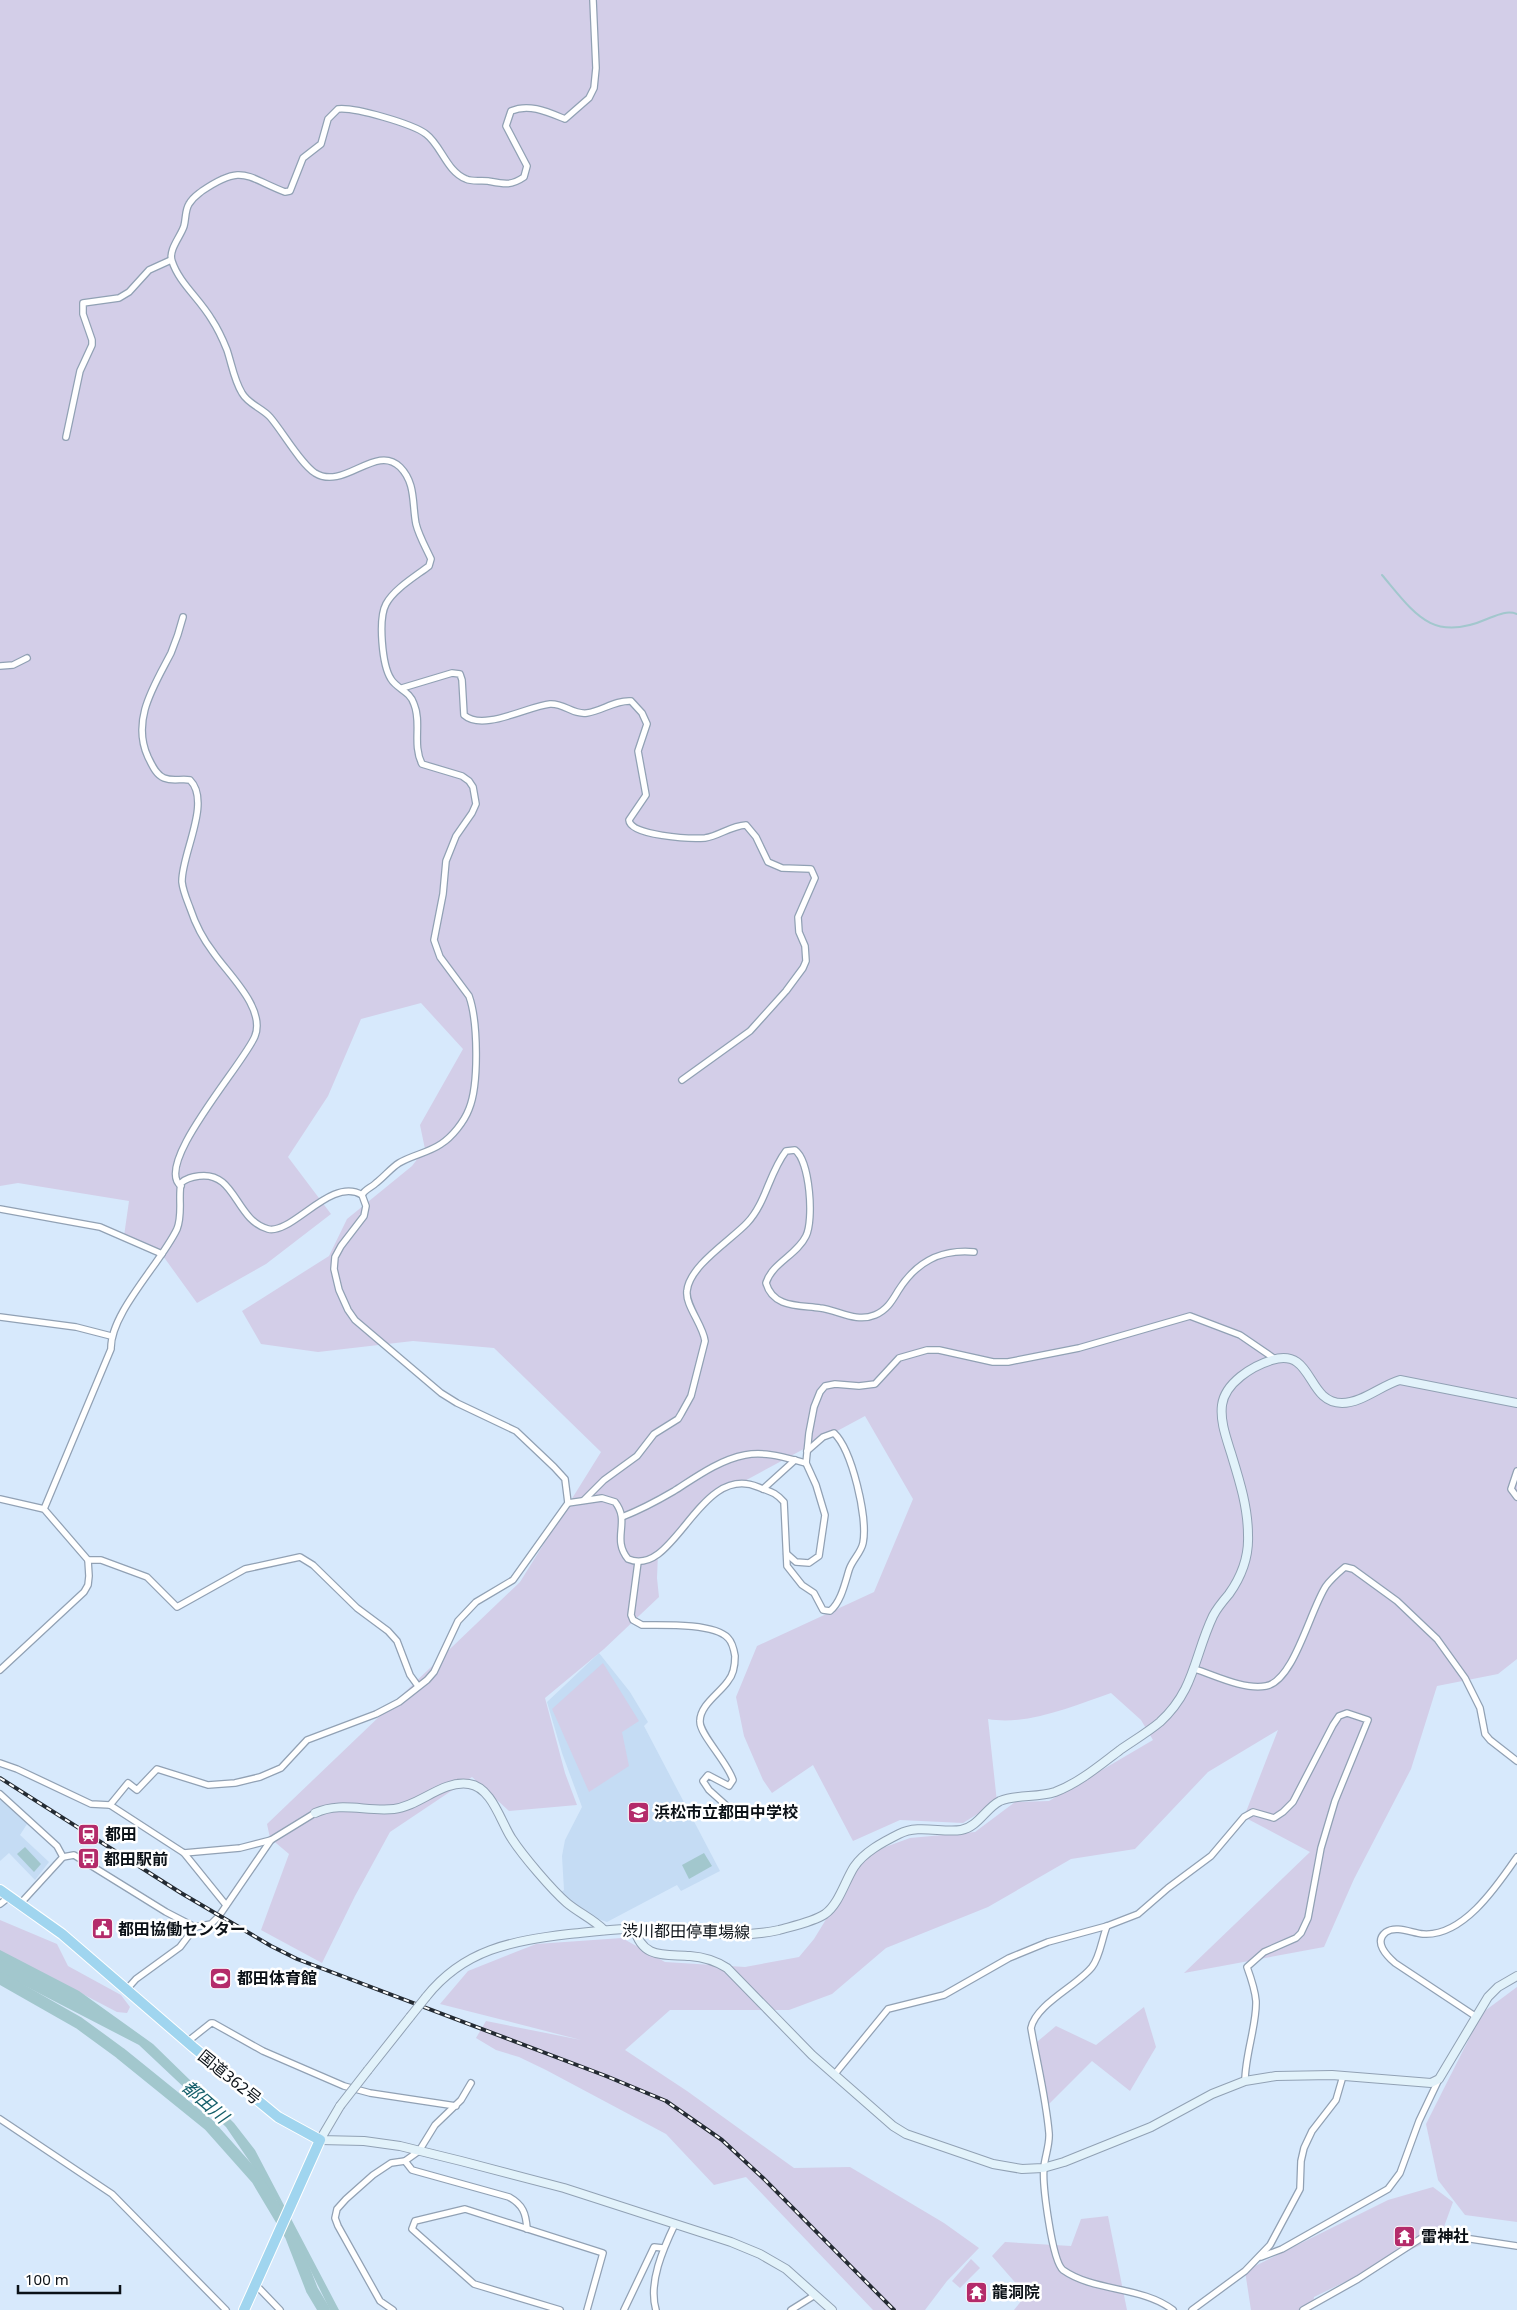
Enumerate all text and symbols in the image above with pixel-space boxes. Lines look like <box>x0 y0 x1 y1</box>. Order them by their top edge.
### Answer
school or university icon: 浜松市立都田中学校 <box>626 1800 650 1824</box>
place label: 浜松市立都田中学校 <box>654 1801 798 1823</box>
station icon: 都田 <box>77 1822 101 1846</box>
place label: 都田 <box>105 1823 137 1845</box>
bus stop icon: 都田駅前 <box>76 1847 100 1871</box>
place label: 都田駅前 <box>104 1848 168 1870</box>
public building icon: 都田協働センター <box>90 1917 114 1941</box>
place label: 都田協働センター <box>118 1918 246 1940</box>
street label: 渋川都田停車場線 <box>622 1919 750 1943</box>
sports icon: 都田体育館 <box>209 1966 233 1990</box>
place label: 都田体育館 <box>237 1967 317 1989</box>
street label: 国道362号 <box>194 2045 266 2109</box>
water label: 都田川 <box>177 2074 235 2129</box>
temple icon: 雷神社 <box>1393 2224 1417 2248</box>
place label: 雷神社 <box>1421 2225 1469 2247</box>
scale bar <box>18 2262 120 2294</box>
text: 100 m <box>25 2269 69 2289</box>
temple icon: 龍洞院 <box>964 2280 988 2304</box>
place label: 龍洞院 <box>992 2281 1040 2303</box>

